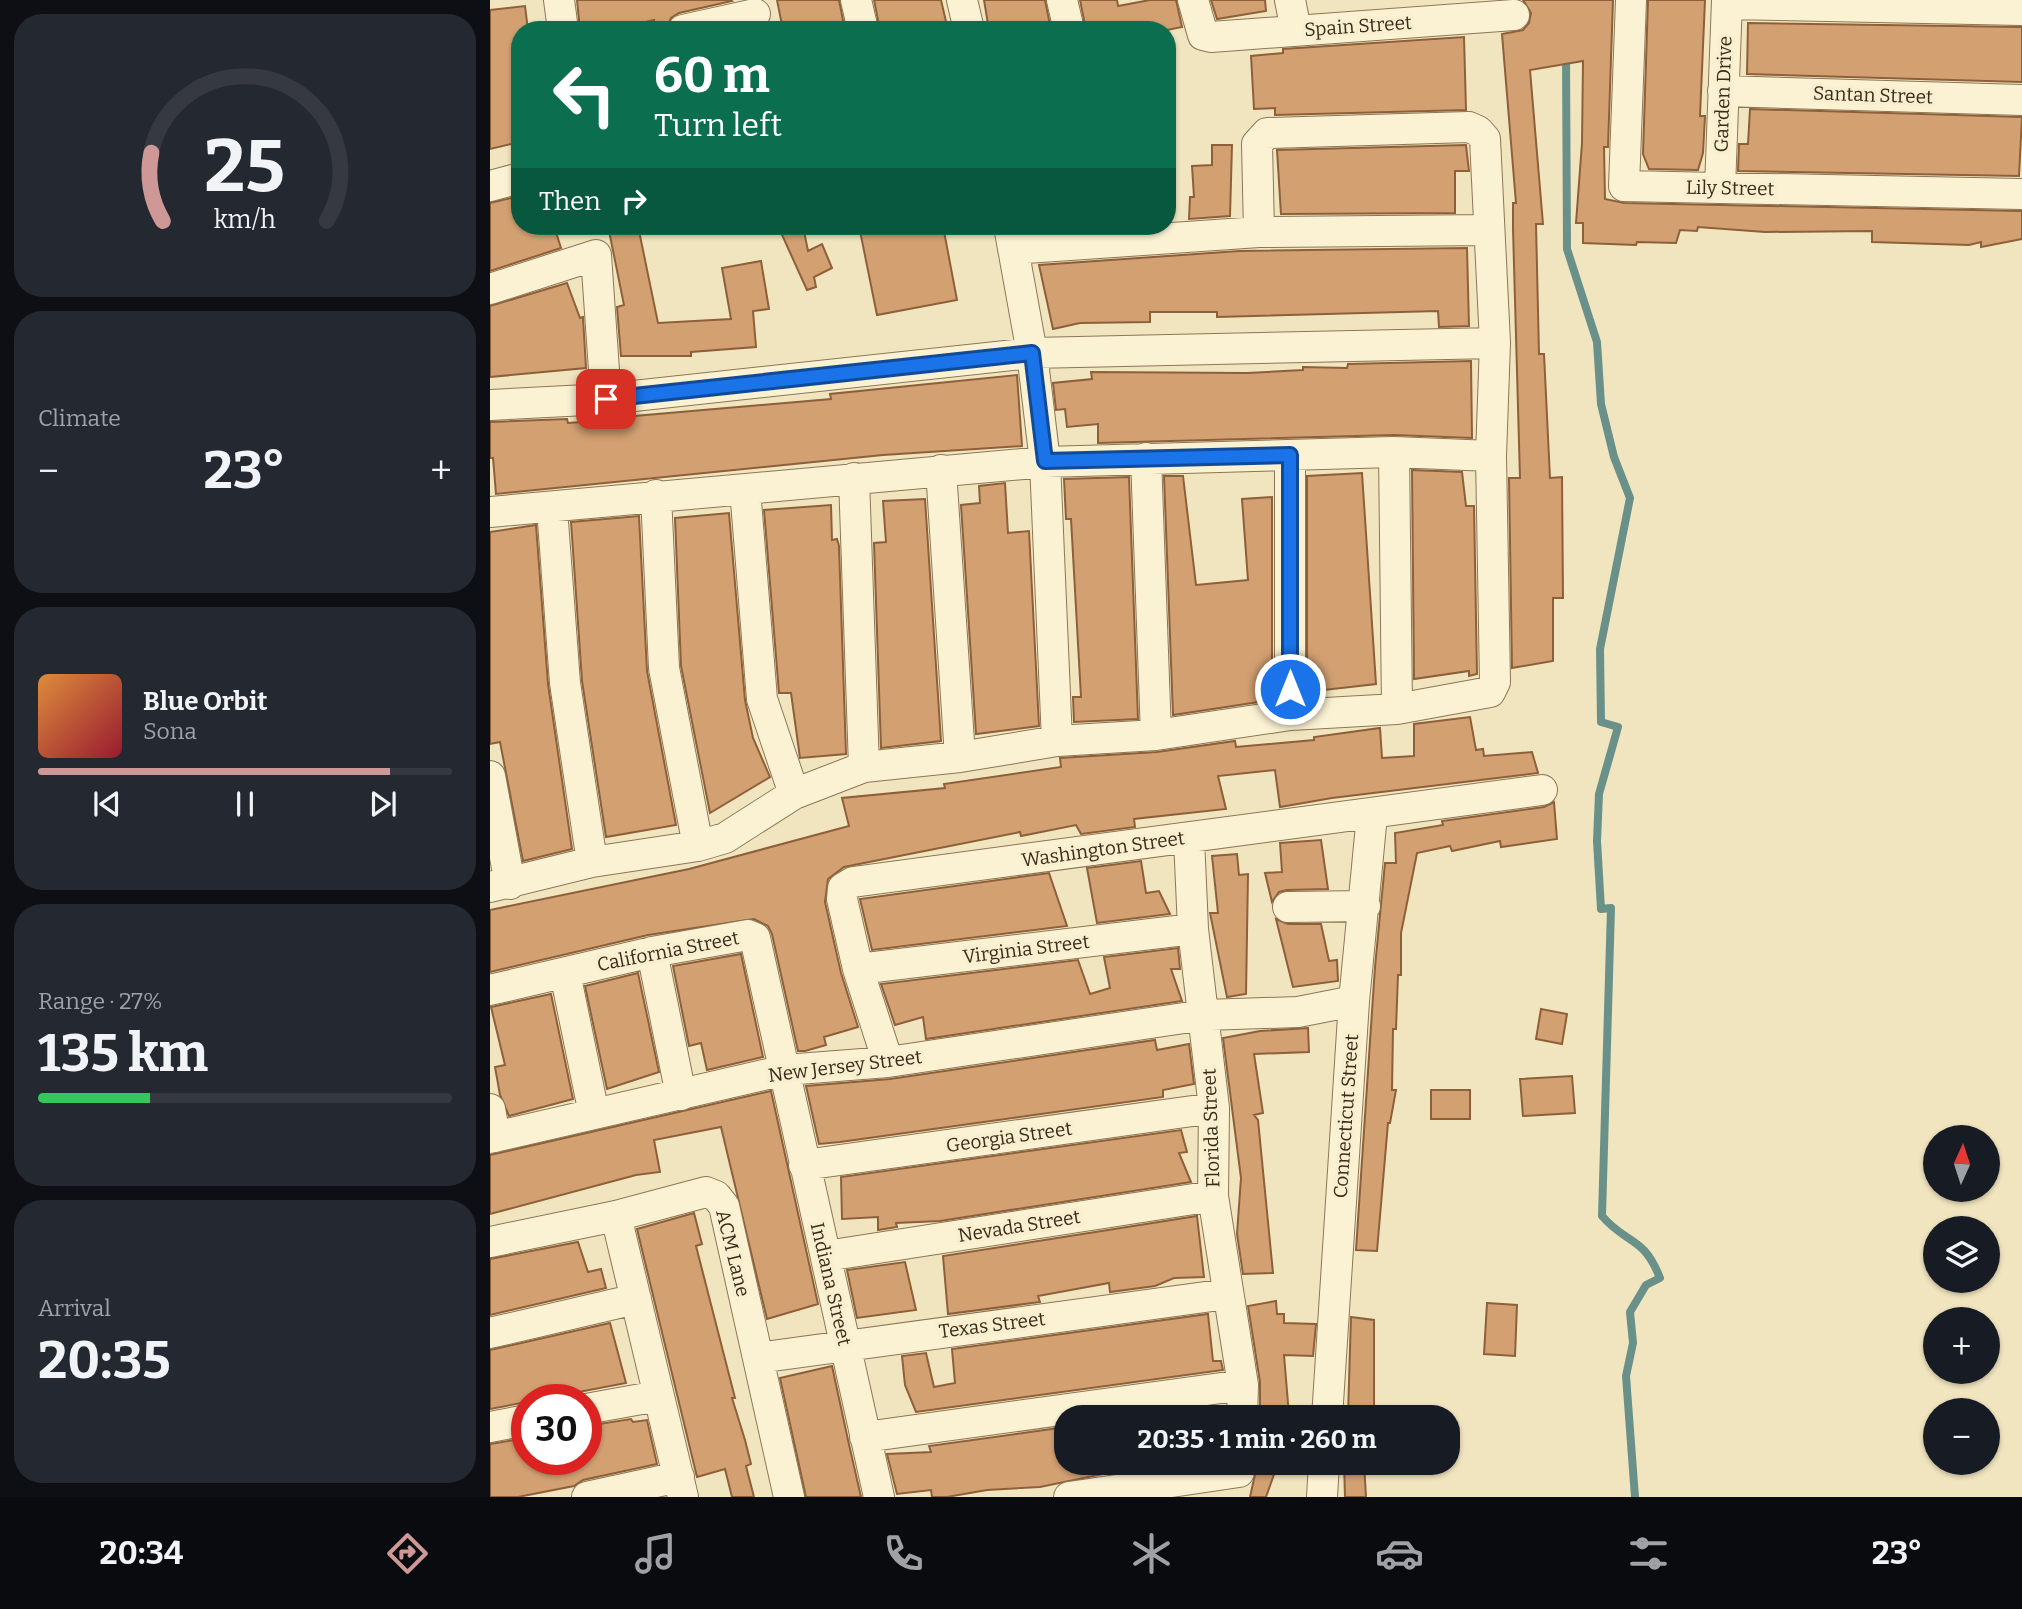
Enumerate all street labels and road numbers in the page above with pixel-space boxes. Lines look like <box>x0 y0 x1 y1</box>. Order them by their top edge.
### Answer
street label: Spain Street <box>1304 11 1413 41</box>
street label: Garden Drive <box>1709 35 1737 153</box>
street label: Santan Street <box>1813 81 1933 109</box>
street label: Lily Street <box>1686 176 1775 200</box>
street label: Washington Street <box>1020 826 1186 872</box>
street label: California Street <box>595 926 741 976</box>
street label: Virginia Street <box>961 930 1091 968</box>
street label: Connecticut Street <box>1329 1033 1363 1199</box>
street label: New Jersey Street <box>767 1045 923 1087</box>
street label: Florida Street <box>1197 1068 1225 1188</box>
street label: Georgia Street <box>945 1117 1074 1157</box>
street label: Nevada Street <box>956 1205 1082 1247</box>
street label: ACM Lane <box>711 1207 755 1299</box>
street label: Indiana Street <box>806 1220 856 1348</box>
street label: Texas Street <box>938 1307 1047 1343</box>

